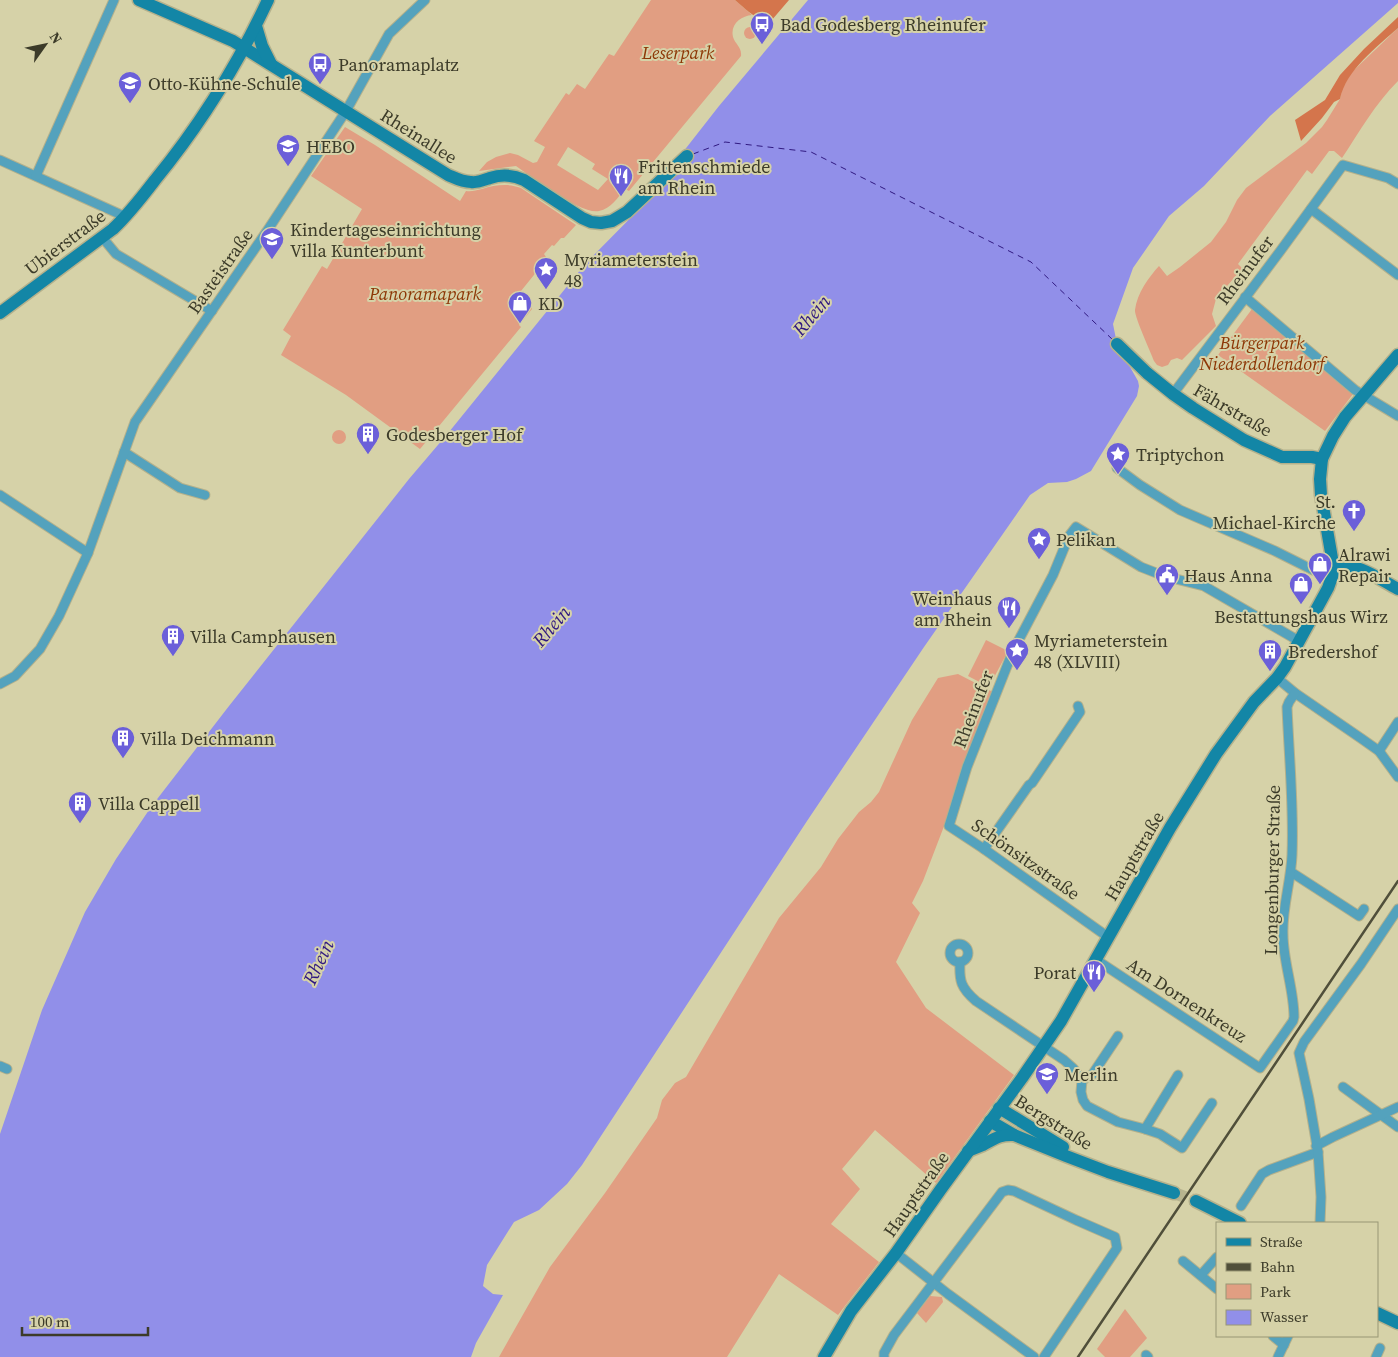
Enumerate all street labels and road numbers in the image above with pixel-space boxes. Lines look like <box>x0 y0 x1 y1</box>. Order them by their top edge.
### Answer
street label: Rheinallee <box>376 103 462 169</box>
street label: Ubierstraße <box>19 203 111 281</box>
street label: Basteistraße <box>181 223 259 319</box>
street label: Rheinufer <box>1211 230 1280 310</box>
street label: Fährstraße <box>1189 377 1277 443</box>
street label: Rheinufer <box>947 666 999 751</box>
street label: Longenburger Straße <box>1258 785 1286 955</box>
street label: Hauptstraße <box>1098 807 1170 905</box>
street label: Schönsitzstraße <box>967 812 1085 906</box>
street label: Am Dornenkreuz <box>1122 952 1252 1048</box>
street label: Bergstraße <box>1010 1088 1098 1156</box>
street label: Hauptstraße <box>877 1146 955 1242</box>

